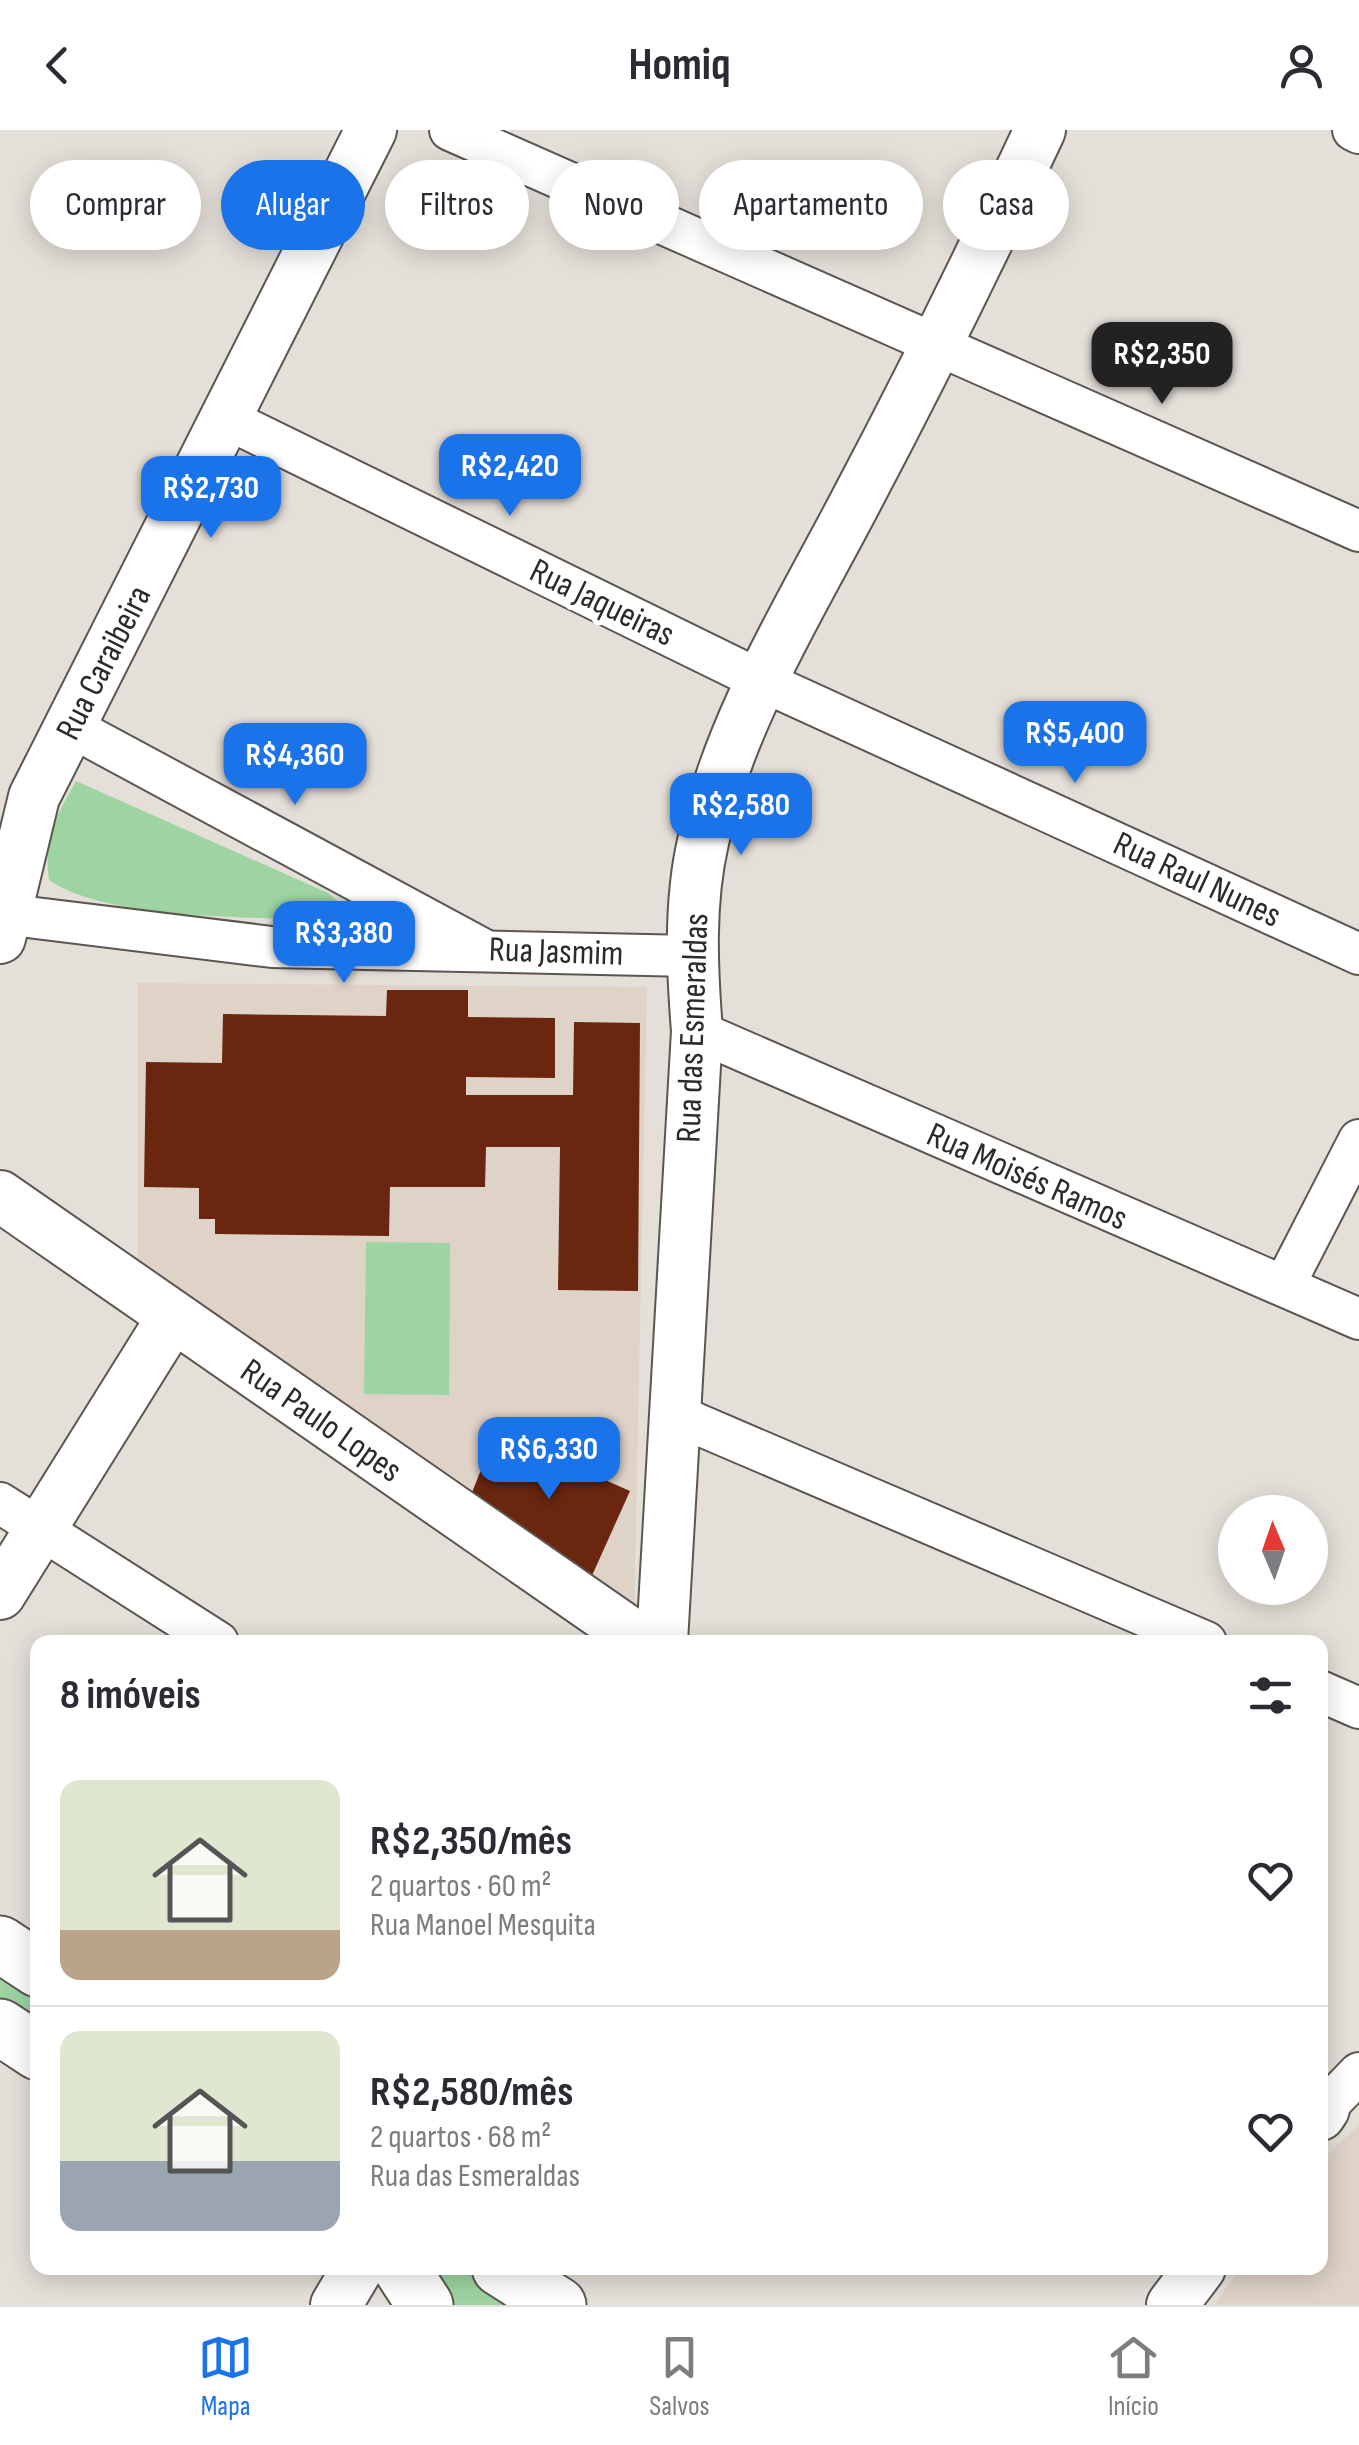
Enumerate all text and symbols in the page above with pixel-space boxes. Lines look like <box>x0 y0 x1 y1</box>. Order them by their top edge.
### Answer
icon: back <box>30 38 85 93</box>
text: Homiq <box>628 38 731 93</box>
icon: person <box>1274 38 1329 93</box>
chip: Comprar <box>30 160 201 250</box>
chip: Alugar <box>221 160 365 250</box>
chip: Filtros <box>385 160 529 250</box>
chip: Novo <box>549 160 679 250</box>
chip: Apartamento <box>699 160 923 250</box>
chip: Casa <box>943 160 1069 250</box>
pin: R$2,350 <box>1070 322 1254 407</box>
text: R$2,350 <box>1114 335 1210 374</box>
pin: R$2,420 <box>418 434 602 519</box>
text: R$2,420 <box>461 447 559 486</box>
pin: R$2,730 <box>119 456 303 541</box>
text: R$2,730 <box>163 469 259 508</box>
street label: Rua Jaqueiras <box>523 550 681 656</box>
street label: Rua Caraibeira <box>47 579 161 747</box>
pin: R$5,400 <box>983 701 1167 786</box>
text: R$5,400 <box>1025 714 1125 753</box>
pin: R$4,360 <box>203 723 387 808</box>
text: R$4,360 <box>246 736 344 775</box>
pin: R$2,580 <box>649 773 833 858</box>
text: R$2,580 <box>692 786 790 825</box>
street label: Rua Raul Nunes <box>1106 823 1288 937</box>
pin: R$3,380 <box>252 901 436 986</box>
street label: Rua das Esmeraldas <box>668 912 718 1144</box>
text: R$3,380 <box>295 914 393 953</box>
street label: Rua Jasmim <box>488 928 624 976</box>
street label: Rua Moisés Ramos <box>920 1114 1134 1240</box>
street label: Rua Paulo Lopes <box>232 1350 410 1492</box>
pin: R$6,330 <box>457 1417 641 1502</box>
text: R$6,330 <box>500 1430 598 1469</box>
north arrow <box>1218 1495 1328 1605</box>
map controls <box>1218 1495 1328 1605</box>
icon: filters <box>1243 1668 1298 1723</box>
text: 8 imóveis <box>60 1670 201 1721</box>
text: R$2,350/mês <box>370 1816 572 1867</box>
icon: home <box>140 1820 260 1940</box>
icon: heart <box>1243 1853 1298 1908</box>
text: 2 quartos · 60 m² <box>370 1867 552 1906</box>
text: Rua Manoel Mesquita <box>370 1906 596 1945</box>
text: R$2,580/mês <box>370 2067 573 2118</box>
icon: home <box>140 2071 260 2191</box>
icon: heart <box>1243 2104 1298 2159</box>
text: 2 quartos · 68 m² <box>370 2118 551 2157</box>
text: Rua das Esmeraldas <box>370 2157 580 2196</box>
tab: Mapa <box>198 2330 253 2423</box>
tab: Salvos <box>649 2330 710 2423</box>
tab: Início <box>1106 2330 1161 2423</box>

